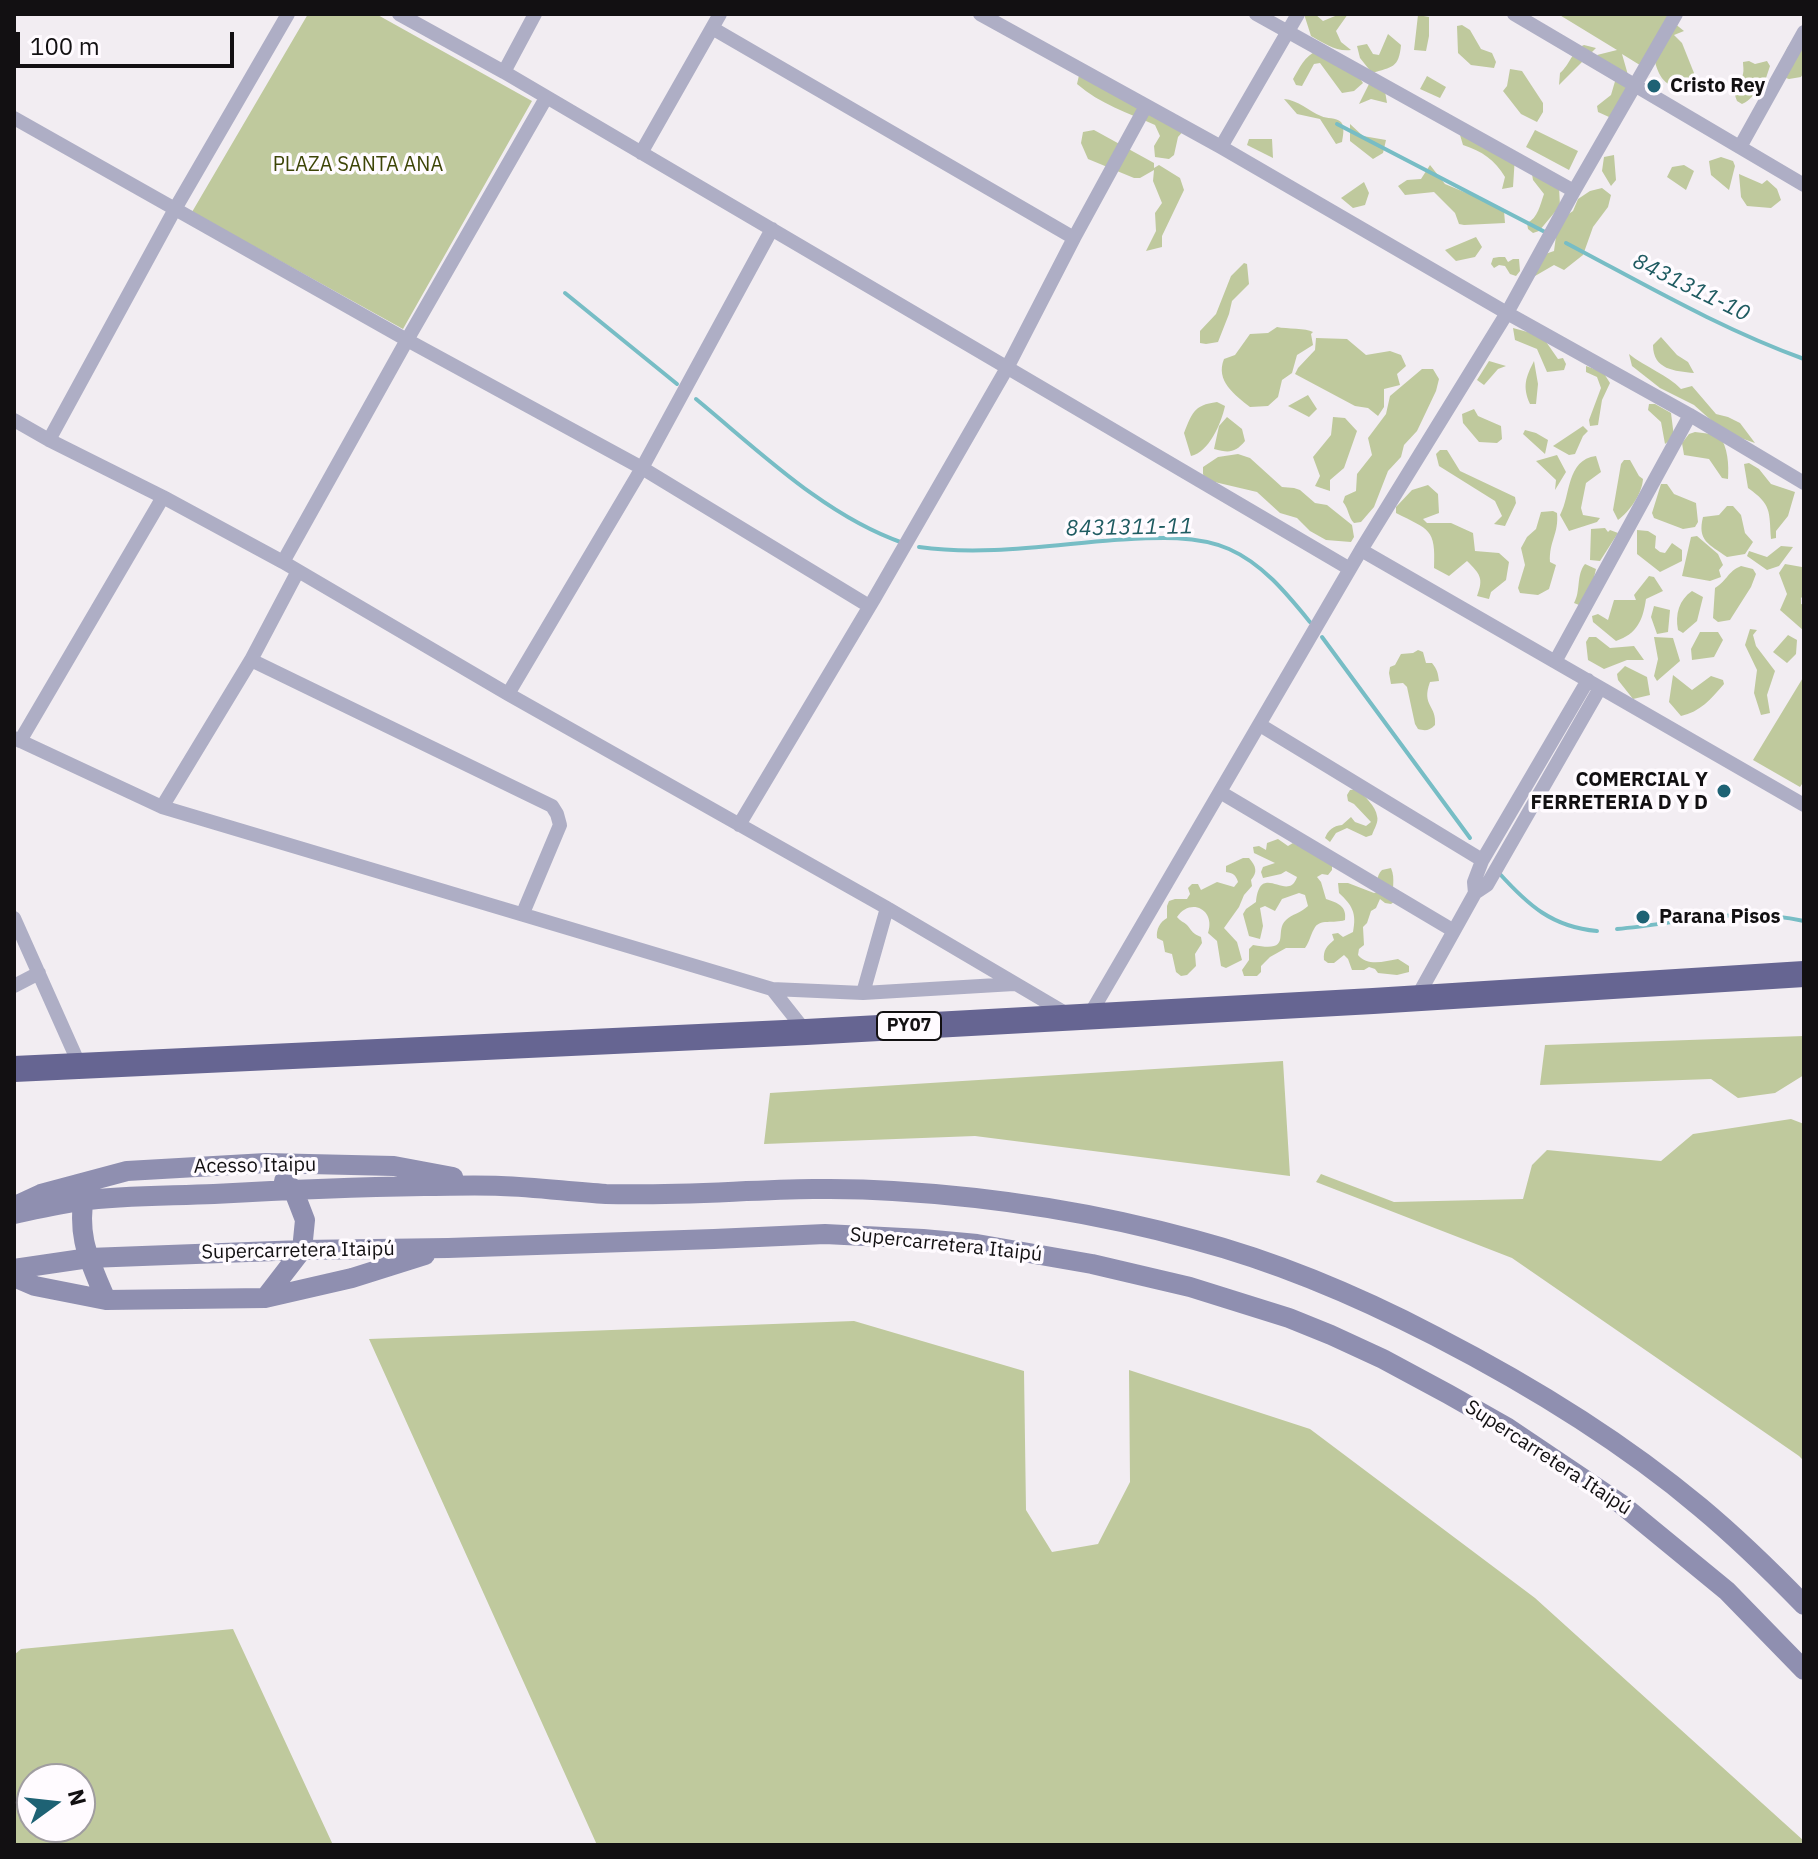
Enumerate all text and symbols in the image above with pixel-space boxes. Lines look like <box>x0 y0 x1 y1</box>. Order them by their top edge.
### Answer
scale bar <box>20 16 238 66</box>
text: 100 m <box>30 30 100 62</box>
place label: Cristo Rey <box>1670 74 1765 98</box>
marker: Cristo Rey <box>1645 77 1663 95</box>
park label: PLAZA SANTA ANA <box>273 153 443 177</box>
water label: 8431311-10 <box>1628 248 1754 328</box>
water label: 8431311-11 <box>1065 514 1193 542</box>
place label: COMERCIAL Y FERRETERIA D Y D <box>1530 768 1708 815</box>
marker: COMERCIAL Y FERRETERIA D Y D <box>1715 782 1733 800</box>
place label: Parana Pisos <box>1659 905 1781 929</box>
marker: Parana Pisos <box>1634 908 1652 926</box>
road number: PY07 <box>877 1012 941 1040</box>
street label: Acesso Itaipu <box>193 1153 317 1179</box>
street label: Supercarretera Itaipú <box>849 1223 1043 1267</box>
street label: Supercarretera Itaipú <box>201 1237 395 1265</box>
street label: Supercarretera Itaipú <box>1460 1395 1636 1521</box>
north arrow <box>16 1763 96 1843</box>
text: N <box>62 1786 94 1809</box>

